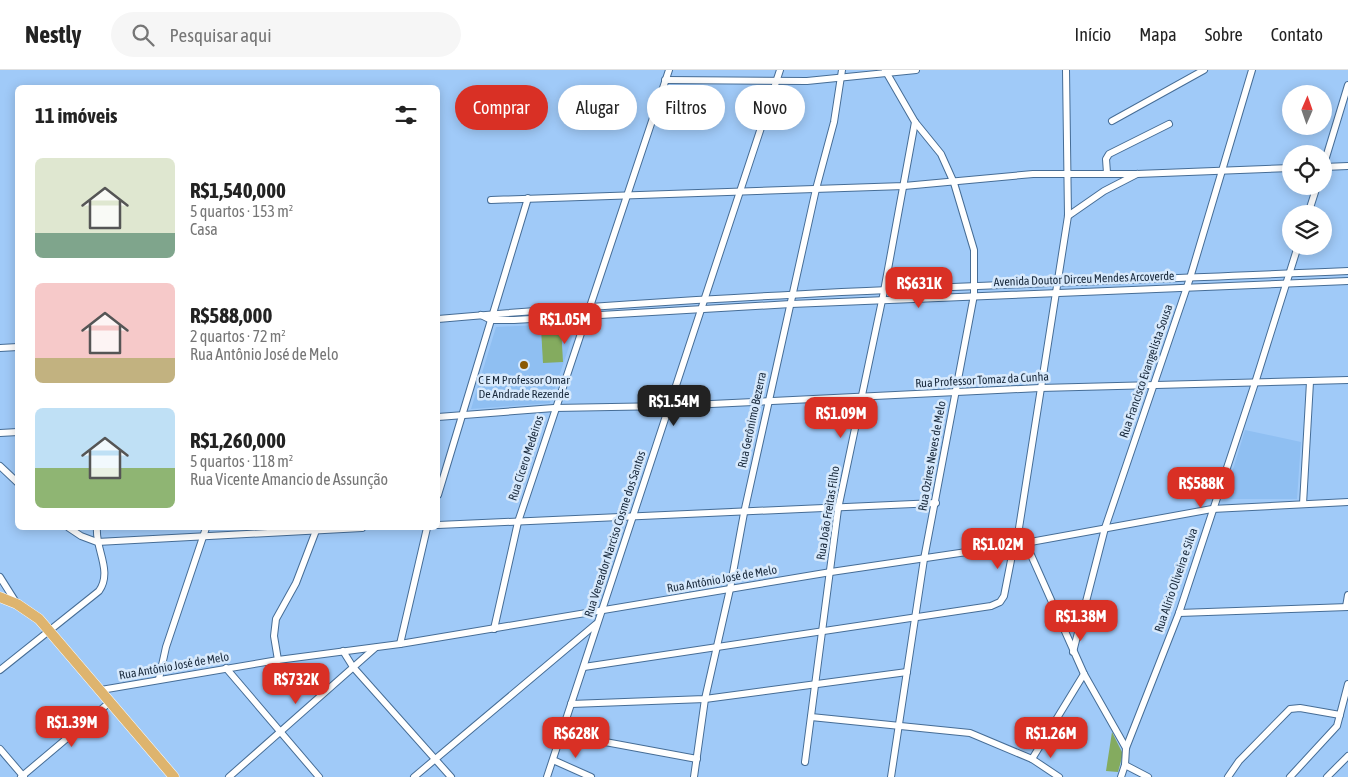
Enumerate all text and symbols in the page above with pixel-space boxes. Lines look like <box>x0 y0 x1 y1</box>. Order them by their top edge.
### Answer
search box <box>111 12 461 57</box>
text: Nestly <box>25 21 81 48</box>
icon: search <box>129 21 157 49</box>
text: Pesquisar aqui <box>169 24 272 46</box>
text: Início <box>1075 24 1111 45</box>
text: Mapa <box>1139 24 1177 45</box>
text: Sobre <box>1205 24 1243 45</box>
text: Contato <box>1271 24 1323 45</box>
chip: Comprar <box>455 85 548 130</box>
chip: Alugar <box>558 85 637 130</box>
chip: Filtros <box>647 85 725 130</box>
chip: Novo <box>735 85 805 130</box>
north arrow <box>1282 85 1332 135</box>
map controls <box>1282 85 1332 255</box>
icon: filters <box>392 101 420 129</box>
text: 11 imóveis <box>35 103 117 127</box>
button: locate <box>1282 145 1332 195</box>
icon: home <box>75 178 135 238</box>
text: R$1,540,000 <box>190 178 286 202</box>
text: 5 quartos · 153 m² <box>190 202 293 220</box>
button: layers <box>1282 205 1332 255</box>
text: Casa <box>190 220 218 238</box>
pin: R$631K <box>878 266 960 309</box>
street label: Avenida Doutor Dirceu Mendes Arcoverde <box>993 269 1175 289</box>
text: R$631K <box>896 274 942 292</box>
pin: R$1.05M <box>519 302 611 345</box>
street label: Rua Francisco Evangelista Sousa <box>1117 302 1175 440</box>
icon: home <box>75 303 135 363</box>
text: R$588,000 <box>190 303 272 327</box>
text: R$1.05M <box>540 310 590 328</box>
text: 2 quartos · 72 m² <box>190 327 286 345</box>
text: Rua Antônio José de Melo <box>190 345 338 363</box>
marker: C E M Professor Omar De Andrade Rezende <box>518 359 530 371</box>
street label: Rua Professor Tomaz da Cunha <box>915 370 1049 390</box>
street label: Rua Gerônimo Bezerra <box>735 371 769 469</box>
place label: C E M Professor Omar De Andrade Rezende <box>478 373 570 401</box>
pin: R$1.54M <box>628 384 720 427</box>
text: R$1.54M <box>649 392 699 410</box>
pin: R$1.09M <box>795 396 887 439</box>
street label: Rua Ozires Neves de Melo <box>915 400 949 512</box>
text: R$1.09M <box>816 404 866 422</box>
street label: Rua Cícero Medeiros <box>506 414 546 502</box>
icon: home <box>75 428 135 488</box>
text: R$1,260,000 <box>190 428 286 452</box>
street label: Rua Vereador Narciso Cosme dos Santos <box>581 449 649 619</box>
text: 5 quartos · 118 m² <box>190 452 293 470</box>
street label: Rua João Freitas Filho <box>814 465 842 561</box>
pin: R$588K <box>1160 466 1242 509</box>
text: Rua Vicente Amancio de Assunção <box>190 470 388 488</box>
text: R$588K <box>1178 474 1224 492</box>
street label: Rua Alírio Oliveira e Silva <box>1152 526 1200 634</box>
pin: R$1.02M <box>952 528 1044 570</box>
text: R$1.02M <box>973 535 1023 553</box>
street label: Rua Antônio José de Melo <box>666 562 778 596</box>
pin: R$1.38M <box>1035 600 1127 642</box>
text: R$1.38M <box>1056 607 1106 625</box>
street label: Rua Antônio José de Melo <box>118 649 230 683</box>
pin: R$732K <box>255 662 337 705</box>
text: R$732K <box>273 670 319 688</box>
pin: R$1.39M <box>26 706 118 748</box>
text: R$1.39M <box>47 713 97 731</box>
pin: R$628K <box>535 716 617 759</box>
pin: R$1.26M <box>1005 716 1097 759</box>
text: R$628K <box>553 724 599 742</box>
text: R$1.26M <box>1026 724 1076 742</box>

